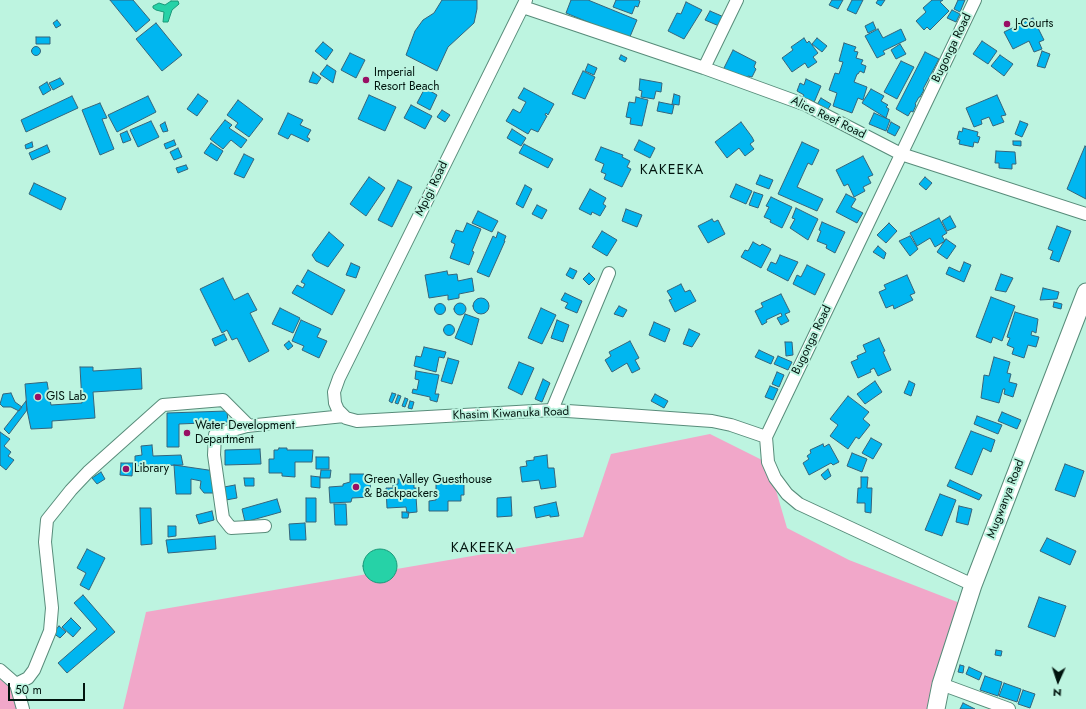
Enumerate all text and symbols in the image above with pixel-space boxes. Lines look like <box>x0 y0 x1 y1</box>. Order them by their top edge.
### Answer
street label: Bugonga Road <box>929 11 975 85</box>
place label: J-Courts <box>1015 17 1053 31</box>
marker: J-Courts <box>1002 19 1012 29</box>
place label: Imperial Resort Beach <box>374 66 440 94</box>
marker: Imperial Resort Beach <box>361 75 371 85</box>
street label: Alice Reef Road <box>788 94 868 142</box>
street label: Mpigi Road <box>413 159 451 219</box>
district label: KAKEEKA <box>640 163 704 179</box>
street label: Bugonga Road <box>789 303 835 377</box>
place label: GIS Lab <box>46 390 86 404</box>
marker: GIS Lab <box>33 392 43 402</box>
street label: Khasim Kiwanuka Road <box>452 405 570 423</box>
place label: Water Development Department <box>195 419 295 447</box>
marker: Water Development Department <box>182 428 192 438</box>
street label: Mugwanya Road <box>984 457 1028 541</box>
place label: Library <box>134 462 169 476</box>
marker: Library <box>121 464 131 474</box>
place label: Green Valley Guesthouse & Backpackers <box>364 473 492 501</box>
marker: Green Valley Guesthouse & Backpackers <box>351 482 361 492</box>
district label: KAKEEKA <box>451 541 515 557</box>
north arrow <box>1038 661 1078 701</box>
scale bar <box>10 675 87 701</box>
text: 50 m <box>15 681 42 699</box>
text: N <box>1053 685 1062 701</box>

